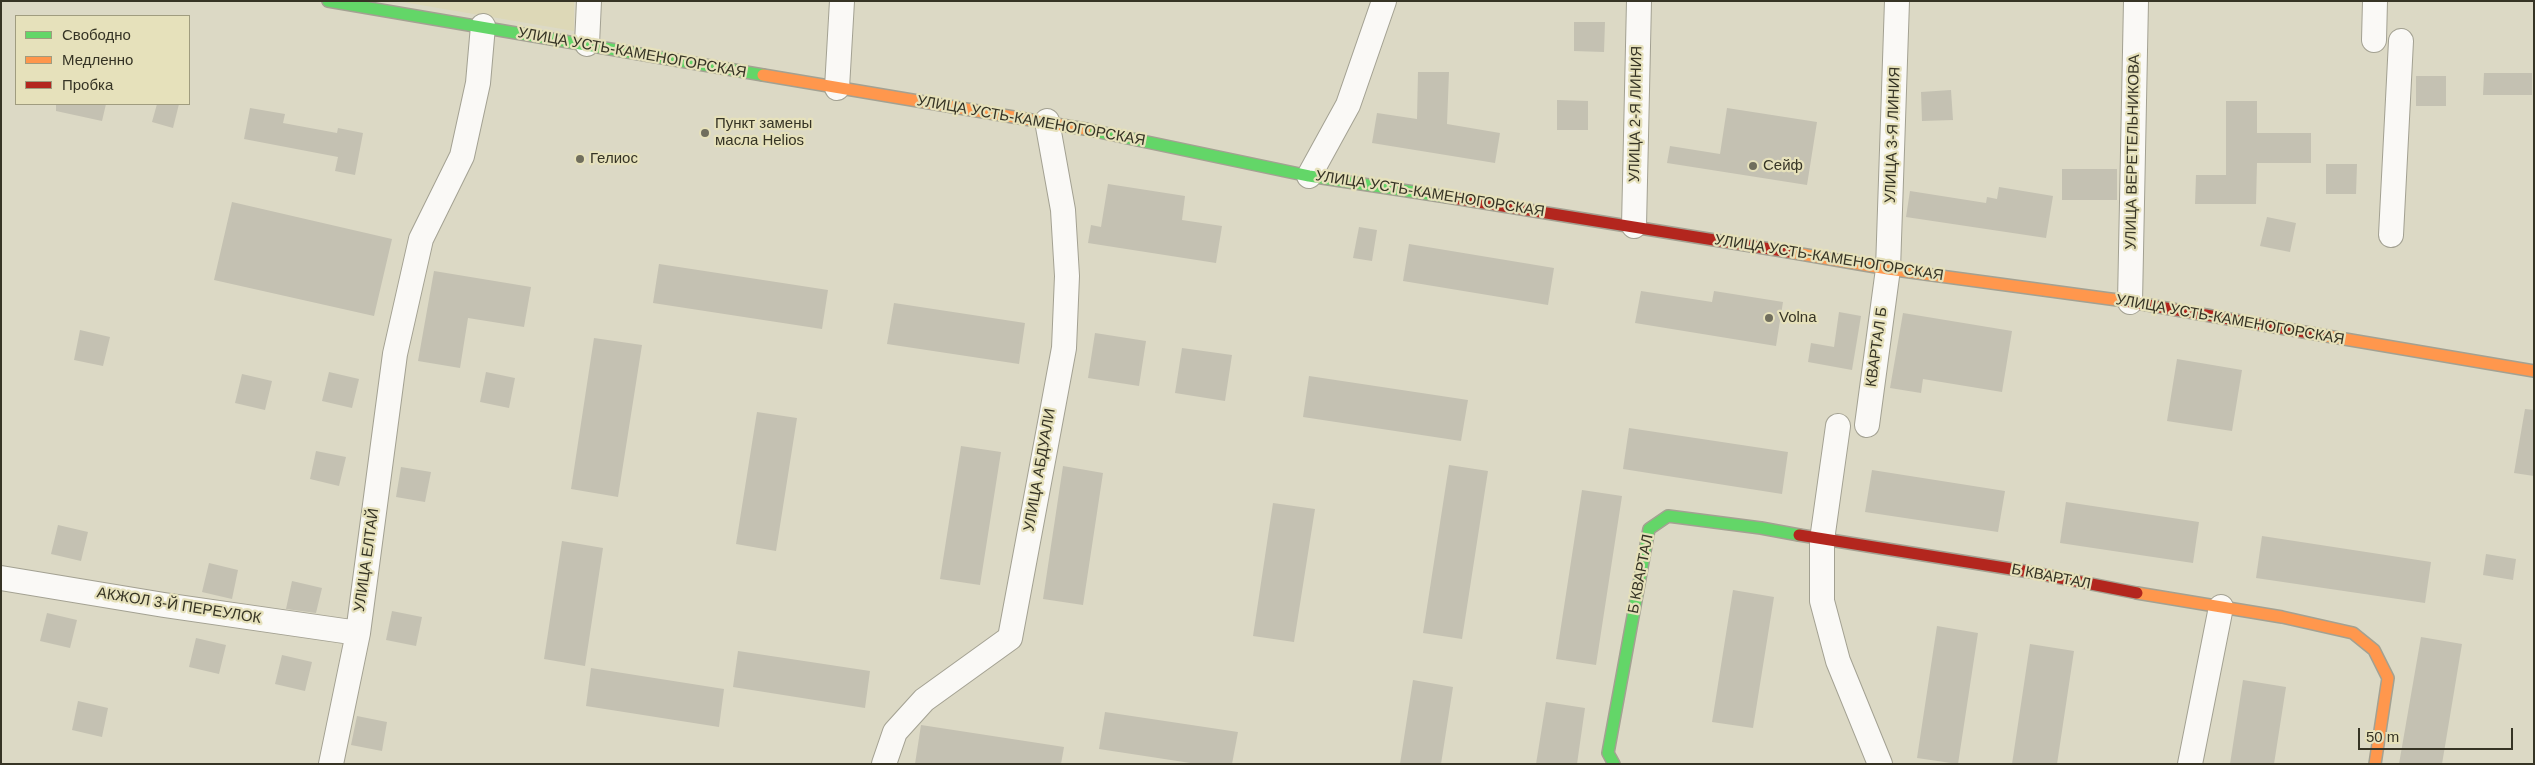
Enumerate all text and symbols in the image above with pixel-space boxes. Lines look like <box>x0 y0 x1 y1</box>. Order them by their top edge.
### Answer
legend <box>15 15 190 105</box>
street label: УЛИЦА УСТЬ-КАМЕНОГОРСКАЯ <box>516 24 748 82</box>
text: Свободно <box>62 26 131 43</box>
street label: УЛИЦА 2-Я ЛИНИЯ <box>1626 46 1646 182</box>
text: Медленно <box>62 51 133 68</box>
street label: УЛИЦА ВЕРЕТЕЛЬНИКОВА <box>2122 54 2144 250</box>
street label: УЛИЦА 3-Я ЛИНИЯ <box>1882 67 1904 203</box>
text: Пробка <box>62 76 113 93</box>
street label: УЛИЦА УСТЬ-КАМЕНОГОРСКАЯ <box>915 92 1147 150</box>
place label: Пункт замены масла Helios <box>715 115 812 150</box>
marker: Пункт замены масла Helios <box>699 127 711 139</box>
place label: Гелиос <box>590 150 638 168</box>
marker: Гелиос <box>574 153 586 165</box>
place label: Сейф <box>1763 157 1803 175</box>
marker: Сейф <box>1747 160 1759 172</box>
street label: УЛИЦА УСТЬ-КАМЕНОГОРСКАЯ <box>1314 167 1546 221</box>
street label: УЛИЦА УСТЬ-КАМЕНОГОРСКАЯ <box>1713 231 1945 285</box>
street label: УЛИЦА УСТЬ-КАМЕНОГОРСКАЯ <box>2114 291 2346 349</box>
street label: КВАРТАЛ Б <box>1862 306 1892 388</box>
place label: Volna <box>1779 309 1817 327</box>
marker: Volna <box>1763 312 1775 324</box>
street label: УЛИЦА АБДУАЛИ <box>1020 407 1060 533</box>
street label: УЛИЦА ЕЛТАЙ <box>351 507 383 613</box>
street label: Б КВАРТАЛ <box>1624 533 1658 615</box>
street label: Б КВАРТАЛ <box>2010 560 2092 594</box>
street label: АКЖОЛ 3-Й ПЕРЕУЛОК <box>96 584 262 628</box>
scale bar <box>2360 718 2515 750</box>
text: 50 m <box>2366 728 2399 745</box>

